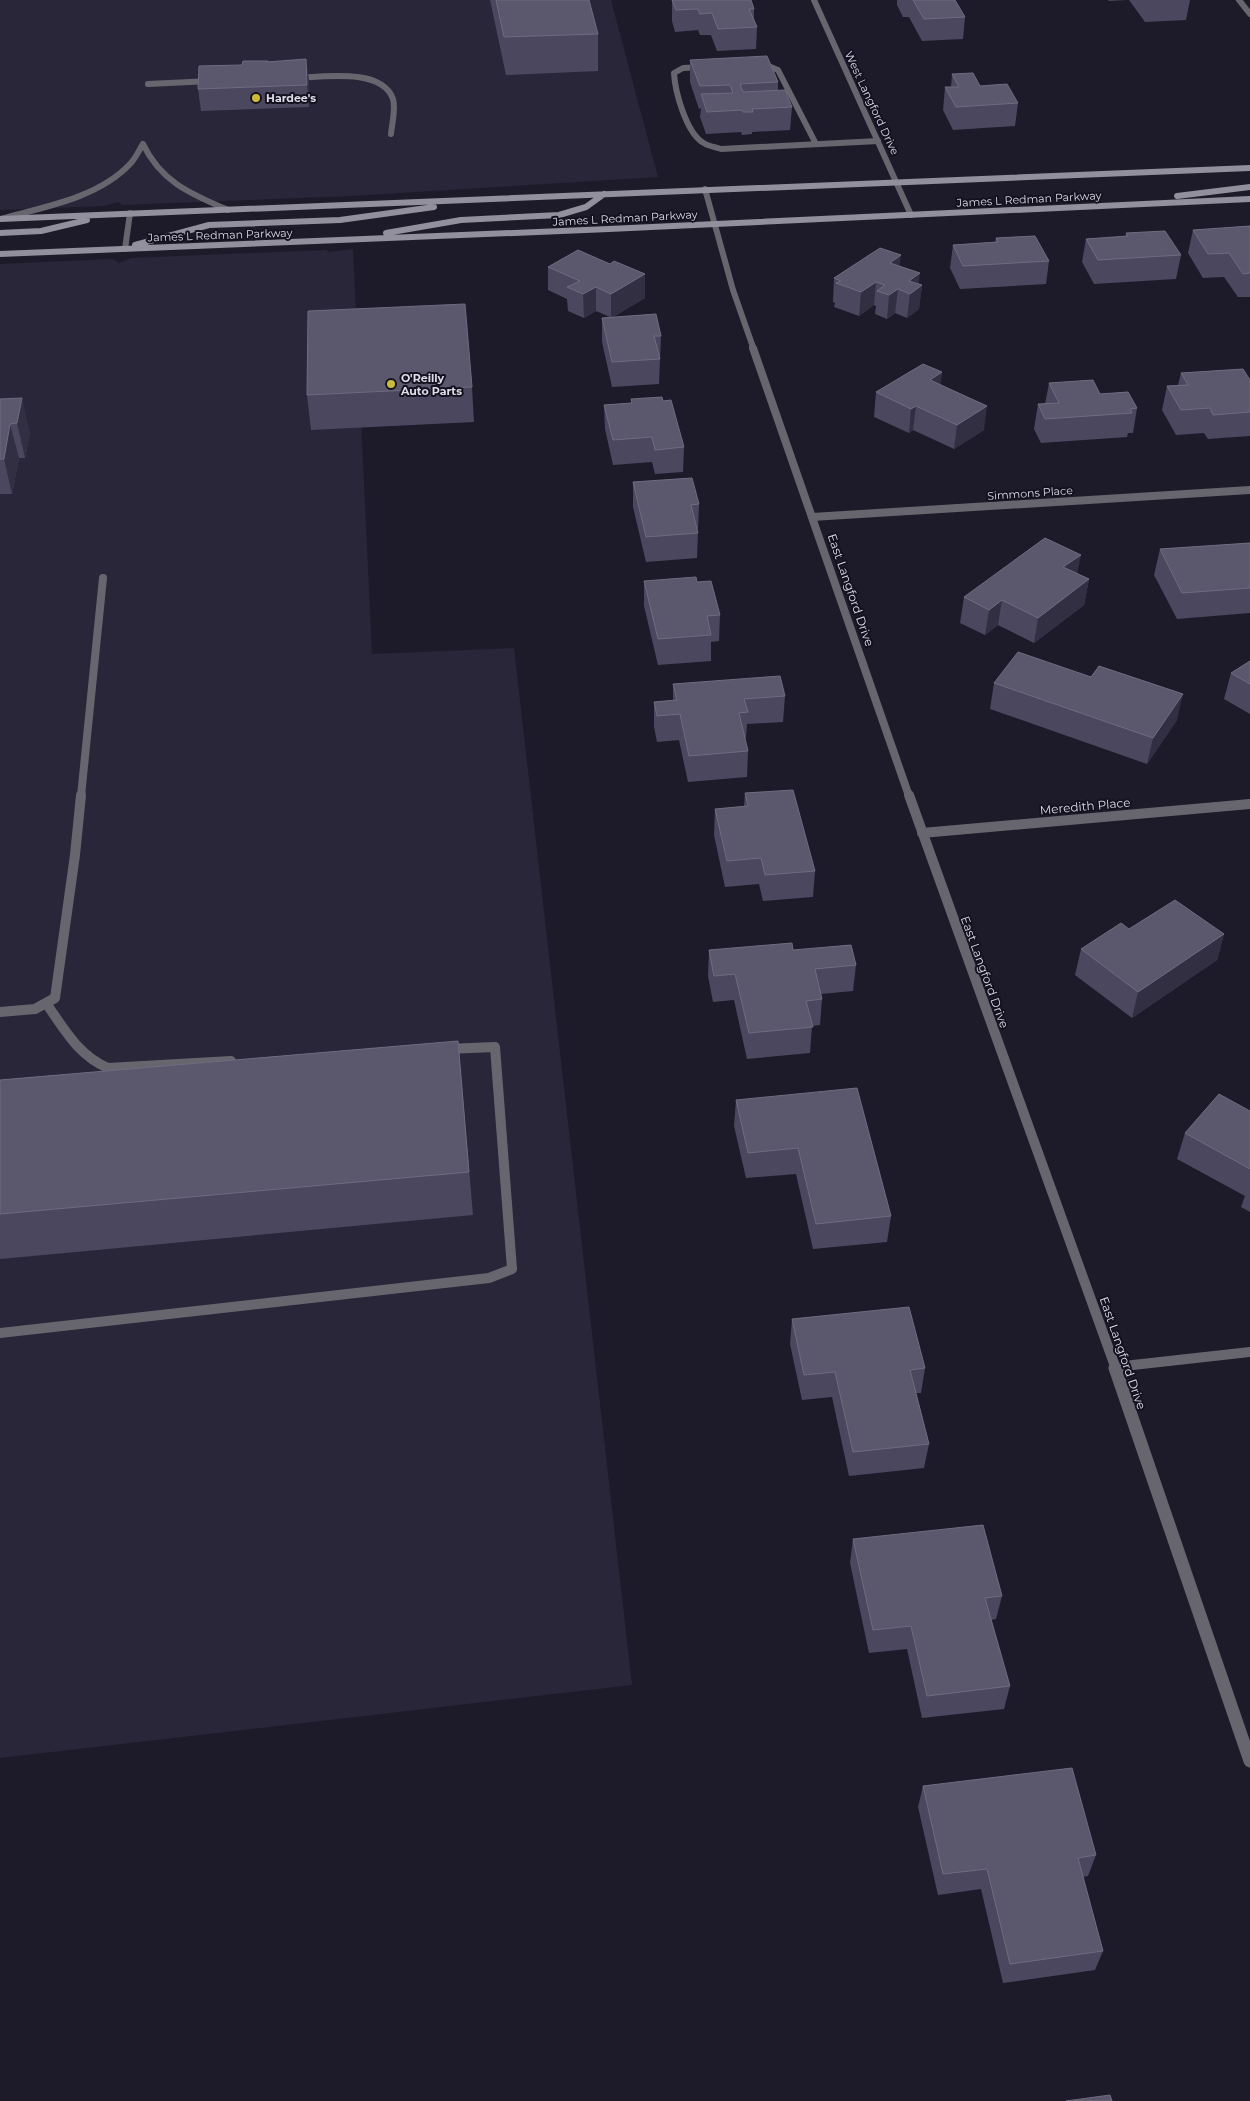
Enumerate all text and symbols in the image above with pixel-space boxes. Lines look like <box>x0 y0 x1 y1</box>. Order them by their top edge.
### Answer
street label: West Langford Drive <box>842 49 902 157</box>
place label: Hardee's <box>266 91 316 105</box>
marker: Hardee's <box>250 92 262 104</box>
street label: James L Redman Parkway <box>955 188 1102 210</box>
street label: James L Redman Parkway <box>551 207 698 229</box>
street label: James L Redman Parkway <box>146 225 293 245</box>
place label: O'Reilly Auto Parts <box>400 371 462 398</box>
marker: O'Reilly Auto Parts <box>385 378 397 390</box>
street label: Simmons Place <box>987 483 1074 503</box>
street label: East Langford Drive <box>825 532 877 648</box>
street label: Meredith Place <box>1039 795 1131 817</box>
street label: East Langford Drive <box>958 914 1012 1030</box>
street label: East Langford Drive <box>1097 1295 1149 1411</box>

